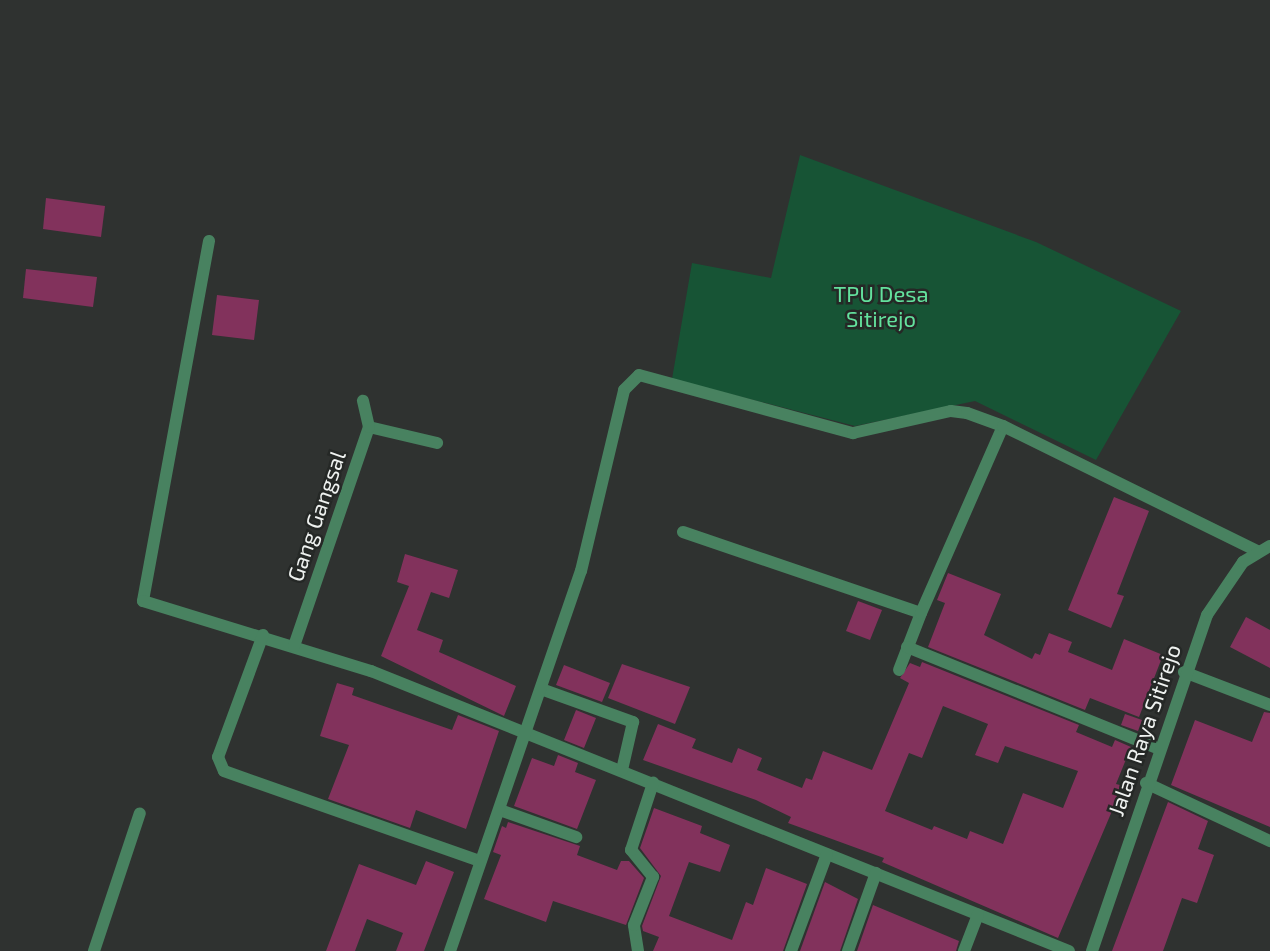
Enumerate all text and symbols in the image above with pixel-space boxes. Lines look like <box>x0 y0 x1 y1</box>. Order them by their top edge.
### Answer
park label: TPU Desa Sitirejo <box>834 280 928 332</box>
street label: Gang Gangsal <box>281 447 351 585</box>
street label: Jalan Raya Sitirejo <box>1102 641 1186 819</box>

